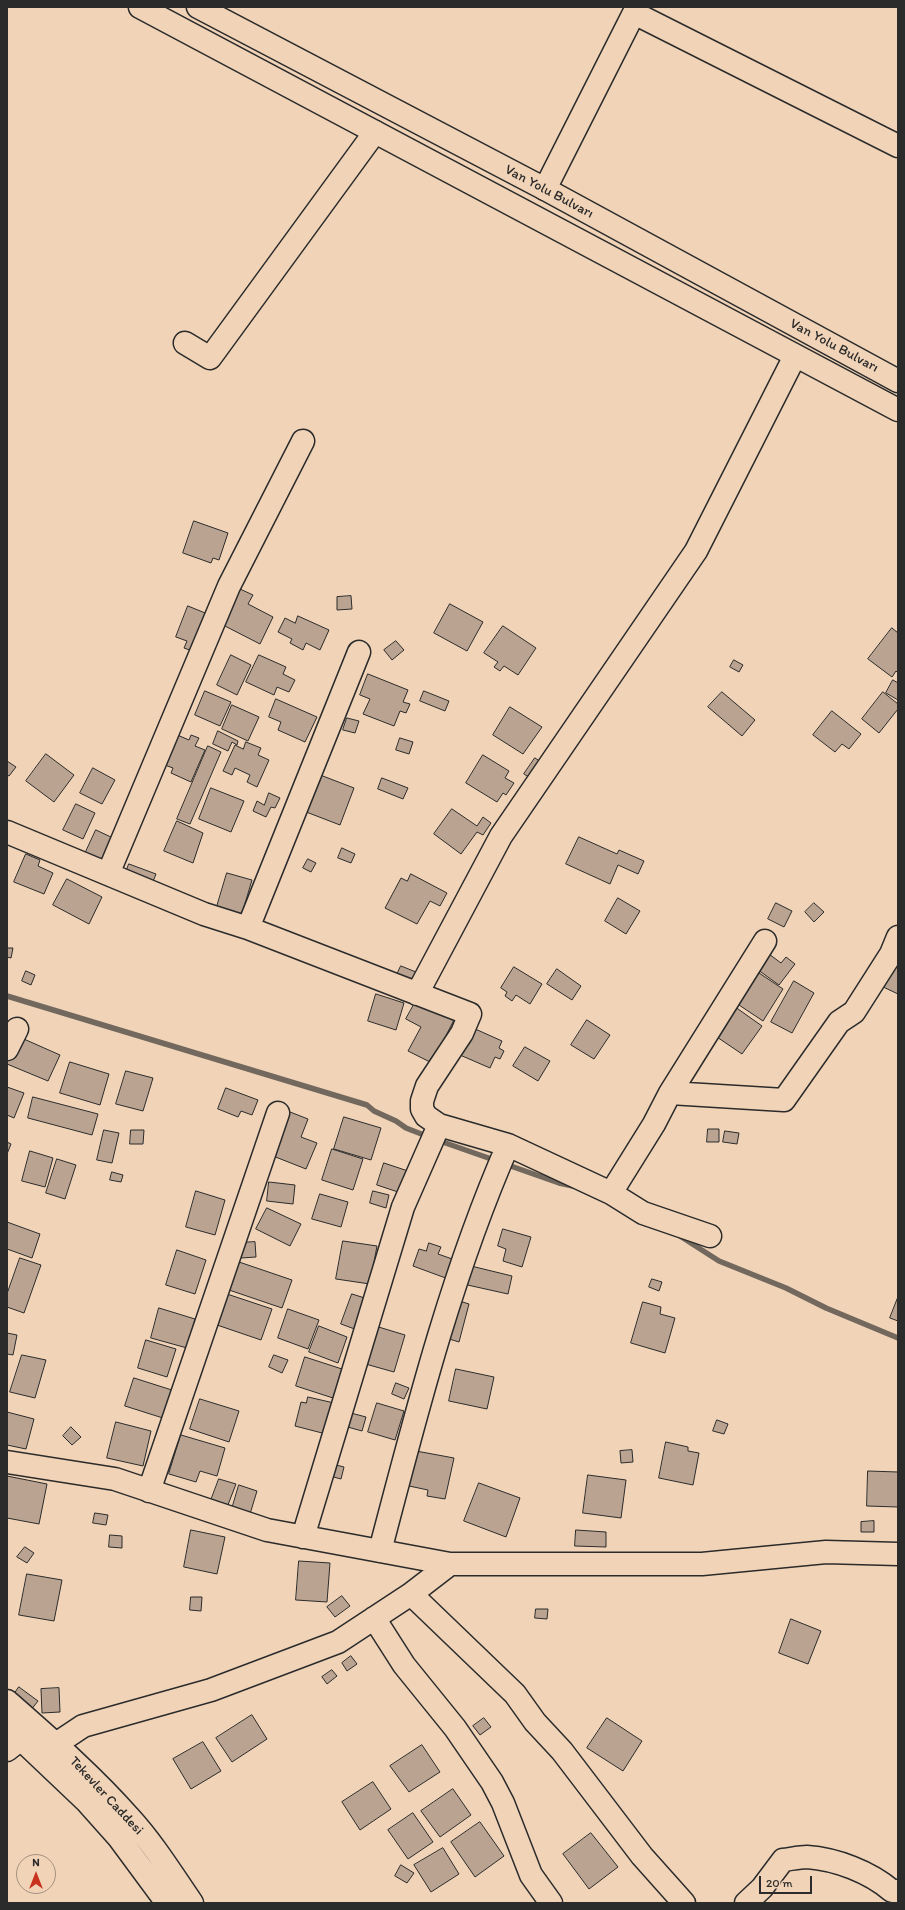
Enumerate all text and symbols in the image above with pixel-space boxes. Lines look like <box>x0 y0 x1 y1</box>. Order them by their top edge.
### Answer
street label: Van Yolu Bulvarı <box>502 162 596 222</box>
street label: Van Yolu Bulvarı <box>787 316 881 376</box>
street label: Tekevler Caddesi <box>65 1753 147 1839</box>
north arrow <box>16 1854 56 1894</box>
text: N <box>32 1856 40 1869</box>
scale bar <box>761 1868 814 1894</box>
text: 20 m <box>766 1876 793 1890</box>

